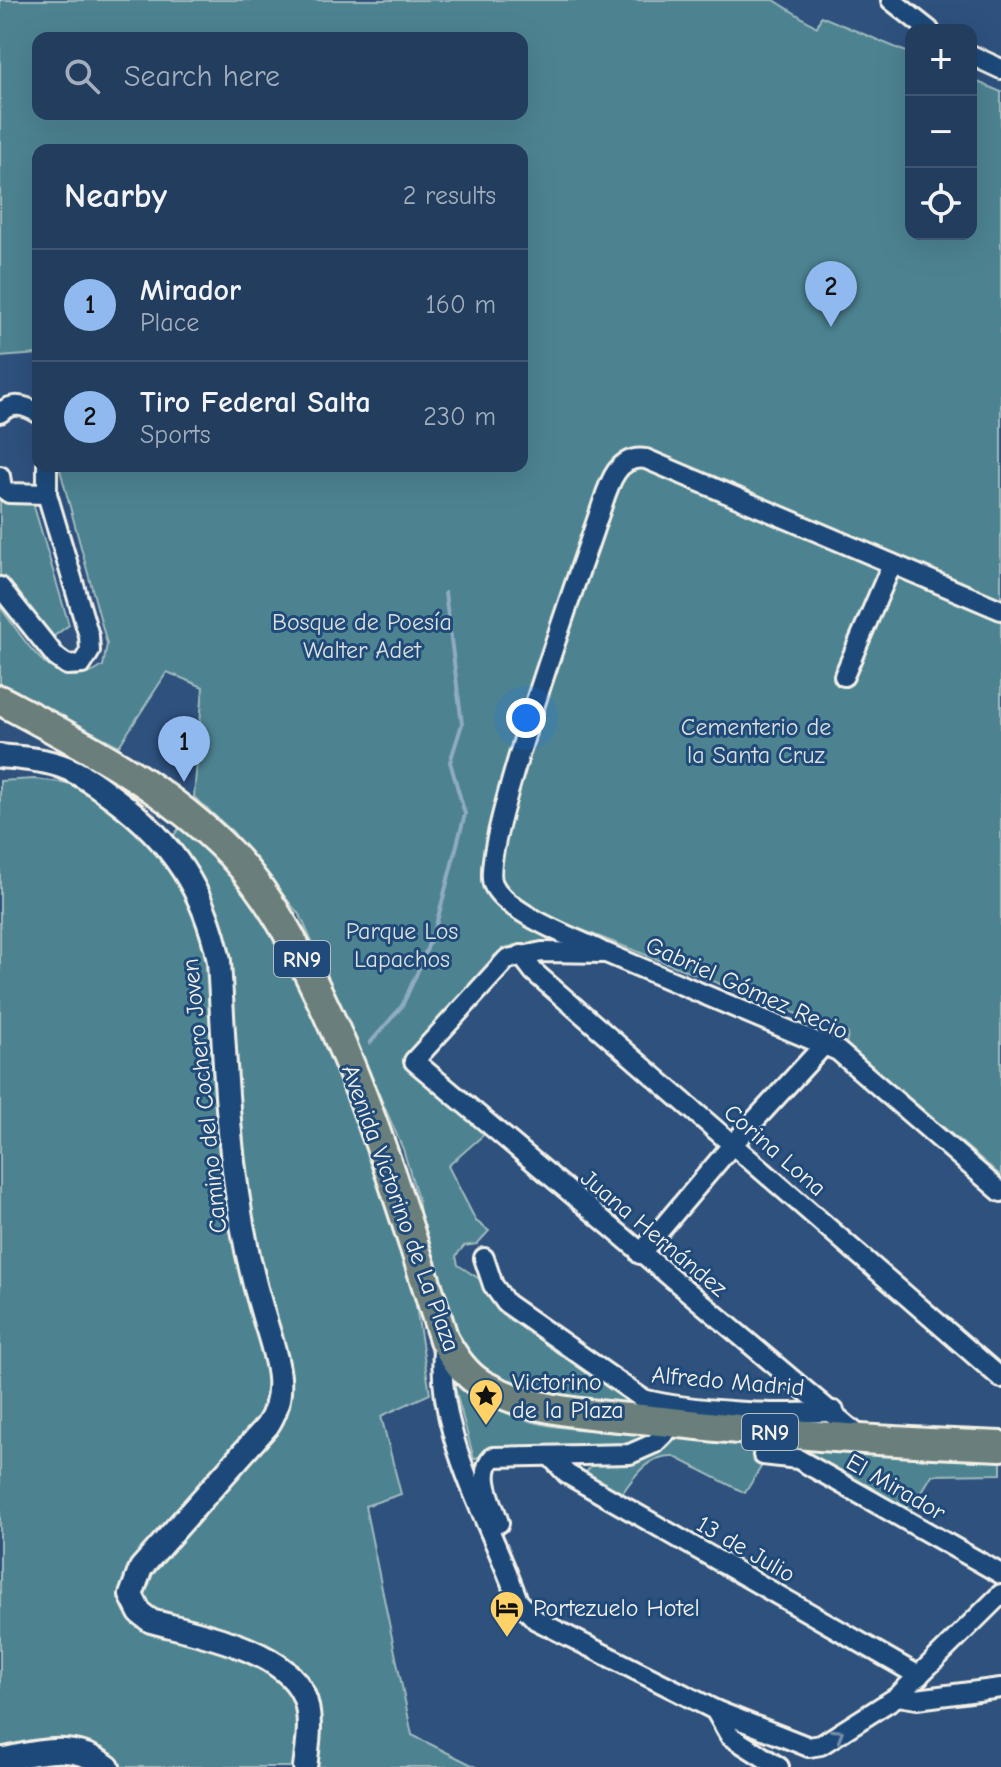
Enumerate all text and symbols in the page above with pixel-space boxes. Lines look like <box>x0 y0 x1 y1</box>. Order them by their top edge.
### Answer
map controls <box>905 24 977 240</box>
button: + <box>905 24 977 96</box>
search box <box>32 32 528 120</box>
icon: search <box>60 54 104 98</box>
text: Search here <box>124 59 280 94</box>
button: − <box>905 96 977 168</box>
button: locate <box>905 168 977 240</box>
text: Nearby <box>64 176 167 216</box>
text: 2 results <box>403 181 496 211</box>
pin: 2 <box>805 261 857 327</box>
text: Mirador <box>140 273 241 308</box>
text: 1 <box>85 290 95 320</box>
text: 160 m <box>426 290 496 320</box>
text: Place <box>140 308 199 338</box>
text: Tiro Federal Salta <box>140 385 371 420</box>
text: 2 <box>84 402 96 432</box>
text: 230 m <box>423 402 496 432</box>
text: Sports <box>140 420 211 450</box>
park label: Bosque de Poesía Walter Adet <box>272 608 452 664</box>
your location <box>506 698 546 738</box>
park label: Cementerio de la Santa Cruz <box>681 713 831 769</box>
pin: 1 <box>158 716 210 782</box>
park label: Parque Los Lapachos <box>346 917 458 973</box>
street label: Gabriel Gómez Recio <box>641 931 853 1045</box>
road number: RN9 <box>274 941 330 977</box>
street label: Camino del Cochero Joven <box>176 957 232 1235</box>
street label: Avenida Victorino de La Plaza <box>336 1061 466 1355</box>
street label: Corina Lona <box>718 1098 832 1202</box>
street label: Juana Hernández <box>575 1164 733 1303</box>
street label: Alfredo Madrid <box>650 1360 806 1402</box>
place label: Victorino de la Plaza <box>512 1368 624 1424</box>
place icon: Victorino de la Plaza <box>467 1377 505 1427</box>
road number: RN9 <box>742 1414 798 1450</box>
street label: El Mirador <box>841 1447 951 1527</box>
street label: 13 de Julio <box>692 1510 800 1588</box>
hotel icon: Portezuelo Hotel <box>488 1589 526 1639</box>
place label: Portezuelo Hotel <box>533 1594 700 1622</box>
one-way arrow <box>829 1728 844 1743</box>

